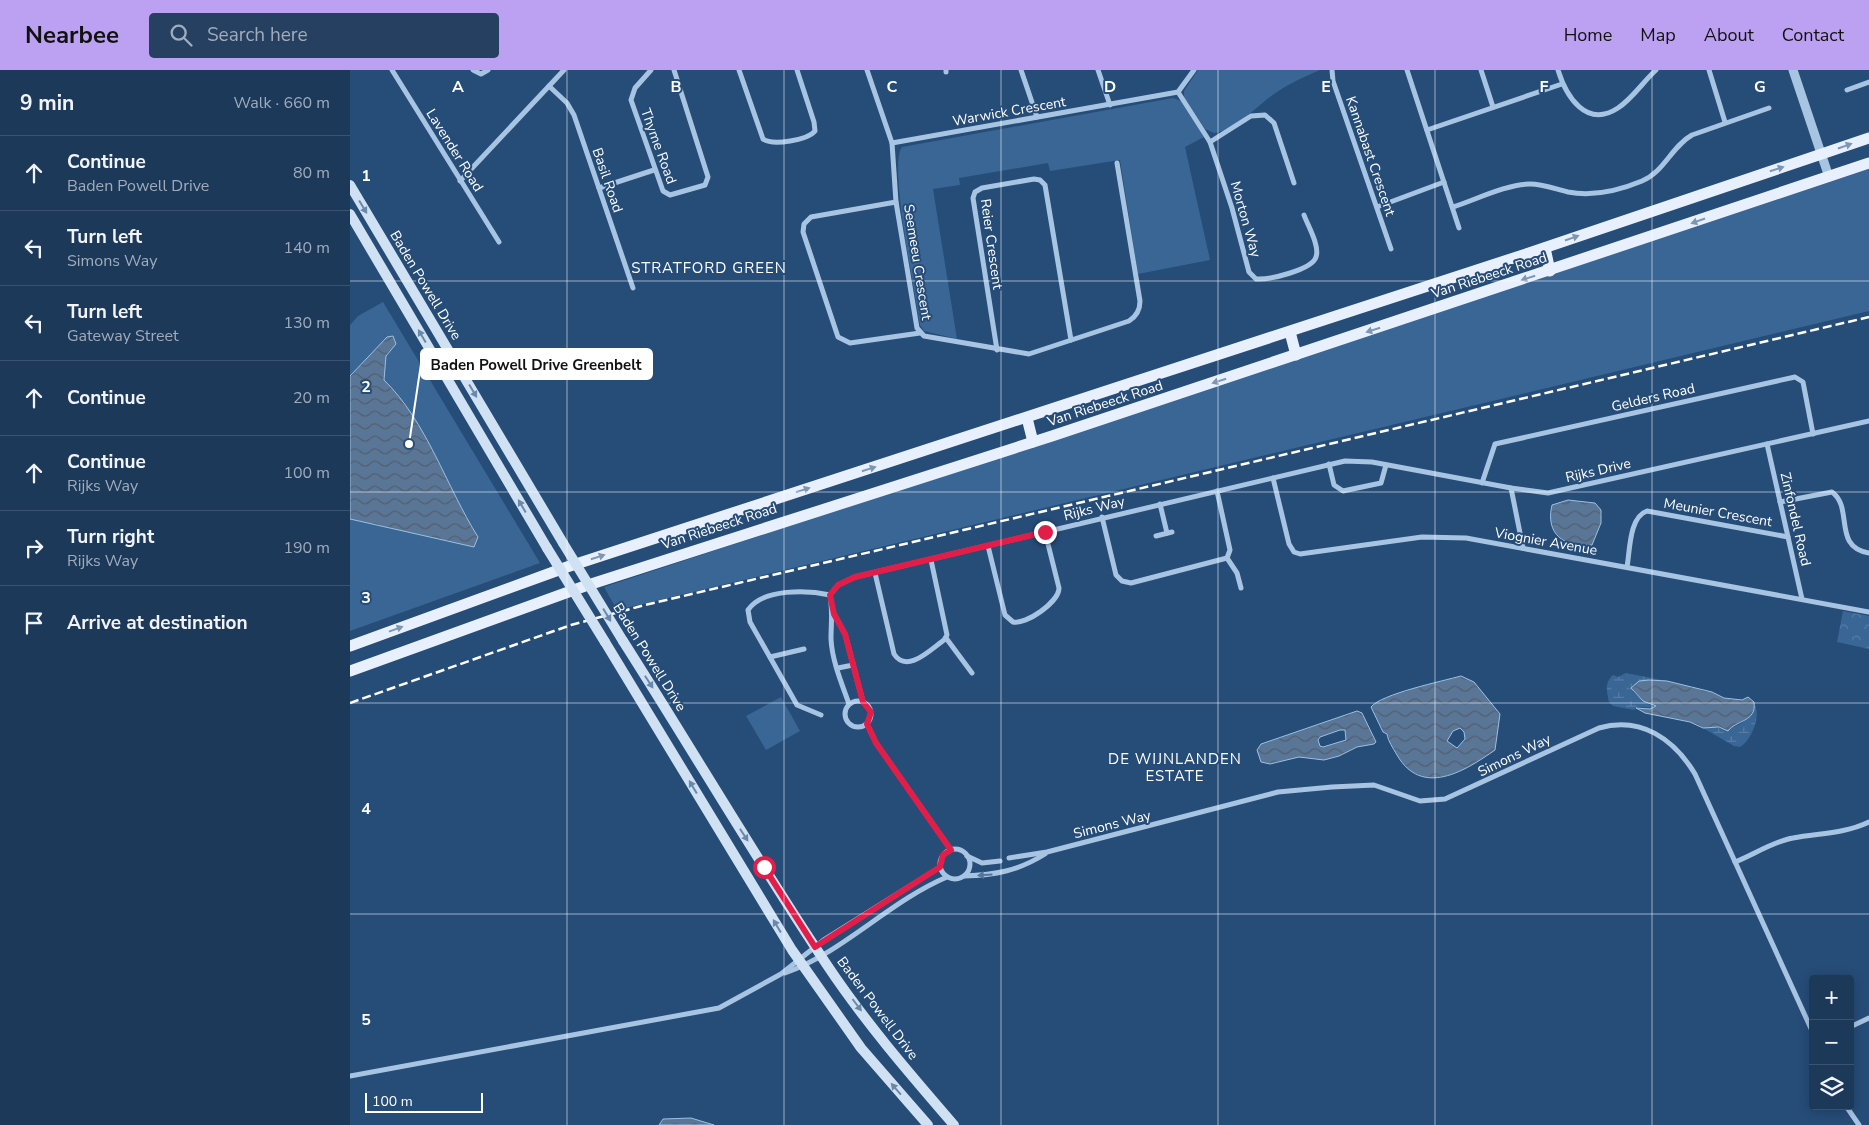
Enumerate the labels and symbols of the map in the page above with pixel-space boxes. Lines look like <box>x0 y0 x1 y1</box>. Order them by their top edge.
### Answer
text: A <box>452 76 464 98</box>
text: B <box>670 76 682 98</box>
text: C <box>887 76 898 98</box>
text: D <box>1104 76 1116 98</box>
text: E <box>1321 76 1331 98</box>
text: F <box>1540 76 1549 98</box>
text: G <box>1754 76 1766 98</box>
street label: Warwick Crescent <box>951 92 1067 131</box>
street label: Kannabast Crescent <box>1341 94 1400 219</box>
street label: Lavender Road <box>422 105 488 195</box>
street label: Thyme Road <box>636 106 681 187</box>
one-way arrow <box>1838 142 1853 149</box>
street label: Basil Road <box>588 145 627 215</box>
text: 1 <box>361 165 371 187</box>
one-way arrow <box>1770 165 1785 173</box>
street label: Morton Way <box>1226 179 1266 260</box>
street label: Reier Crescent <box>976 198 1007 291</box>
one-way arrow <box>358 200 367 213</box>
street label: Seemeeu Crescent <box>899 203 936 321</box>
one-way arrow <box>1691 218 1706 225</box>
street label: Baden Powell Drive <box>385 227 466 344</box>
one-way arrow <box>1565 234 1580 242</box>
street label: Van Riebeeck Road <box>1428 248 1549 303</box>
district label: STRATFORD GREEN <box>631 258 787 278</box>
one-way arrow <box>1520 275 1535 282</box>
one-way arrow <box>1366 326 1381 334</box>
one-way arrow <box>418 329 427 342</box>
callout: Baden Powell Drive Greenbelt <box>421 349 652 379</box>
text: Baden Powell Drive Greenbelt <box>430 355 642 375</box>
text: 2 <box>361 376 371 398</box>
street label: Van Riebeeck Road <box>1044 376 1165 431</box>
one-way arrow <box>1212 378 1227 385</box>
street label: Gelders Road <box>1609 379 1697 416</box>
one-way arrow <box>469 385 478 398</box>
street label: Rijks Drive <box>1564 454 1633 487</box>
one-way arrow <box>862 464 877 472</box>
street label: Zinfondel Road <box>1776 470 1816 568</box>
one-way arrow <box>795 486 810 494</box>
street label: Rijks Way <box>1062 492 1127 525</box>
street label: Meunier Crescent <box>1662 494 1774 531</box>
one-way arrow <box>518 499 527 512</box>
street label: Van Riebeeck Road <box>658 499 779 554</box>
route end <box>1034 521 1057 544</box>
street label: Viognier Avenue <box>1492 523 1599 560</box>
one-way arrow <box>591 552 606 560</box>
text: 3 <box>361 587 371 609</box>
street label: Baden Powell Drive <box>609 599 691 715</box>
one-way arrow <box>602 608 611 621</box>
one-way arrow <box>389 625 404 633</box>
one-way arrow <box>644 675 654 689</box>
street label: Simons Way <box>1475 729 1555 781</box>
district label: DE WIJNLANDEN ESTATE <box>1108 749 1242 786</box>
one-way arrow <box>689 780 698 793</box>
text: 4 <box>361 798 371 820</box>
street label: Simons Way <box>1071 806 1154 843</box>
one-way arrow <box>739 829 748 842</box>
route start <box>753 856 776 879</box>
one-way arrow <box>976 871 992 879</box>
one-way arrow <box>773 919 782 932</box>
street label: Baden Powell Drive <box>833 953 923 1064</box>
one-way arrow <box>852 998 862 1012</box>
text: 5 <box>361 1009 371 1031</box>
one-way arrow <box>890 1082 901 1095</box>
scale bar <box>365 1090 482 1113</box>

